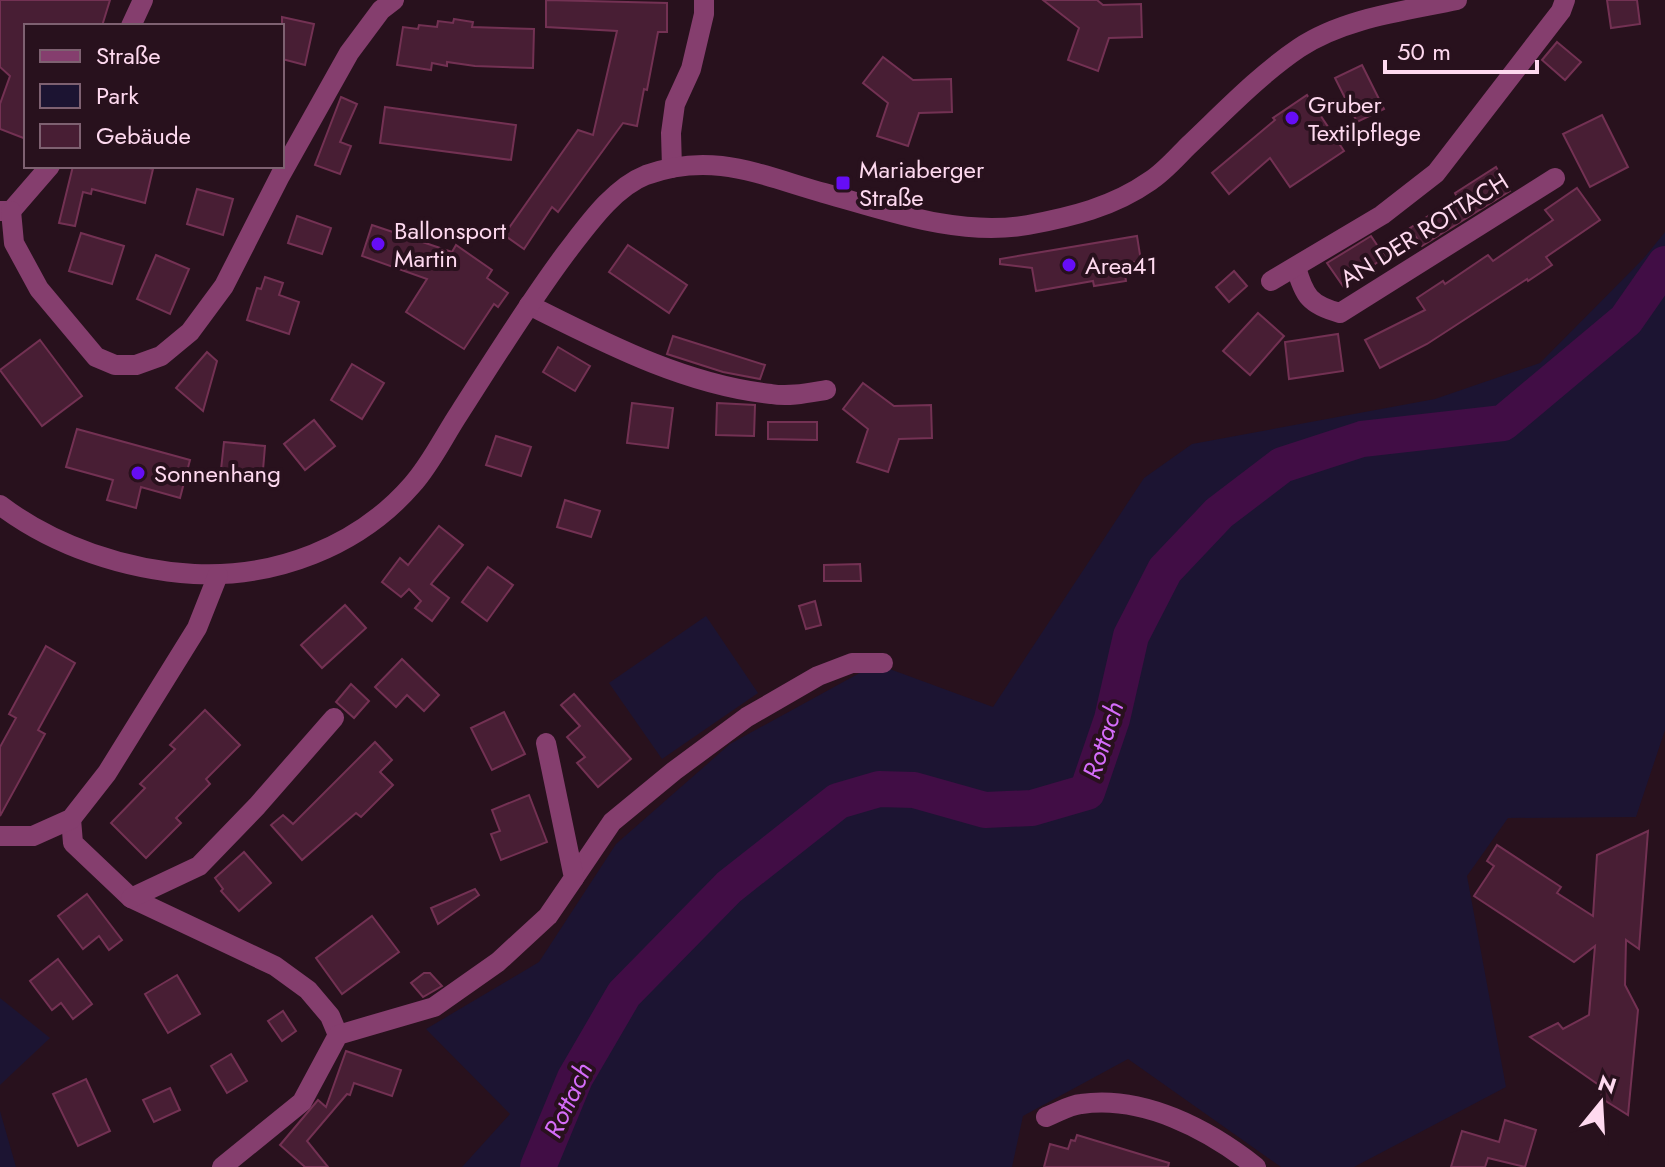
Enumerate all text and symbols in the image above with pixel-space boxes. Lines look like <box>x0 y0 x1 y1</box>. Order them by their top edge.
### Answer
legend <box>24 24 284 168</box>
scale bar <box>1385 24 1537 74</box>
text: 50 m <box>1397 34 1451 69</box>
text: Straße <box>96 38 161 73</box>
text: Park <box>96 78 139 113</box>
place label: Gruber Textilpflege <box>1308 87 1421 150</box>
marker: Gruber Textilpflege <box>1283 109 1301 127</box>
text: Gebäude <box>96 118 191 153</box>
place label: Mariaberger Straße <box>859 152 985 215</box>
street label: AN DER ROTTACH <box>1333 164 1515 296</box>
marker: Mariaberger Straße <box>834 174 852 192</box>
place label: Ballonsport Martin <box>394 213 506 276</box>
marker: Ballonsport Martin <box>369 235 387 253</box>
place label: Area41 <box>1085 248 1157 283</box>
marker: Area41 <box>1060 256 1078 274</box>
place label: Sonnenhang <box>154 456 281 491</box>
marker: Sonnenhang <box>129 464 147 482</box>
water label: Rottach <box>1073 696 1133 784</box>
water label: Rottach <box>534 1056 602 1144</box>
north arrow <box>1561 1063 1641 1143</box>
text: N <box>1594 1066 1620 1102</box>

